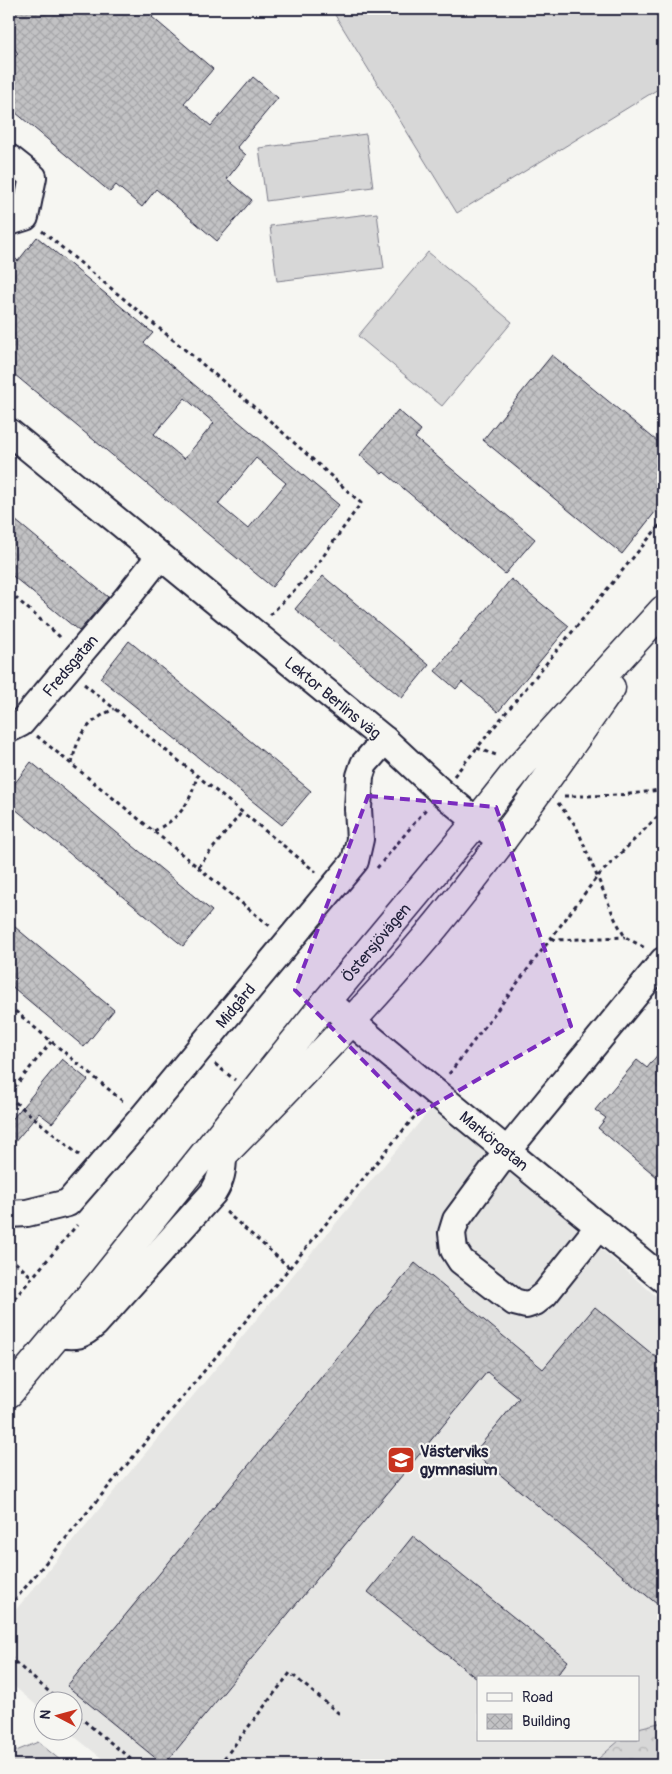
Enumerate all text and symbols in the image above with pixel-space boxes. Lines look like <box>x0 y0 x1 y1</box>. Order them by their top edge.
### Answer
street label: Fredsgatan <box>39 631 103 701</box>
street label: Lektor Berlins väg <box>280 653 385 744</box>
street label: Östersjövägen <box>338 899 415 987</box>
street label: Midgård <box>212 980 260 1032</box>
street label: Markörgatan <box>455 1107 532 1176</box>
place label: Västerviks gymnasium <box>420 1442 497 1480</box>
school or university icon: Västerviks gymnasium <box>386 1445 416 1475</box>
legend <box>477 1676 640 1742</box>
text: Road <box>522 1688 553 1707</box>
north arrow <box>32 1692 82 1742</box>
text: N <box>37 1709 55 1720</box>
text: Building <box>522 1712 570 1731</box>

